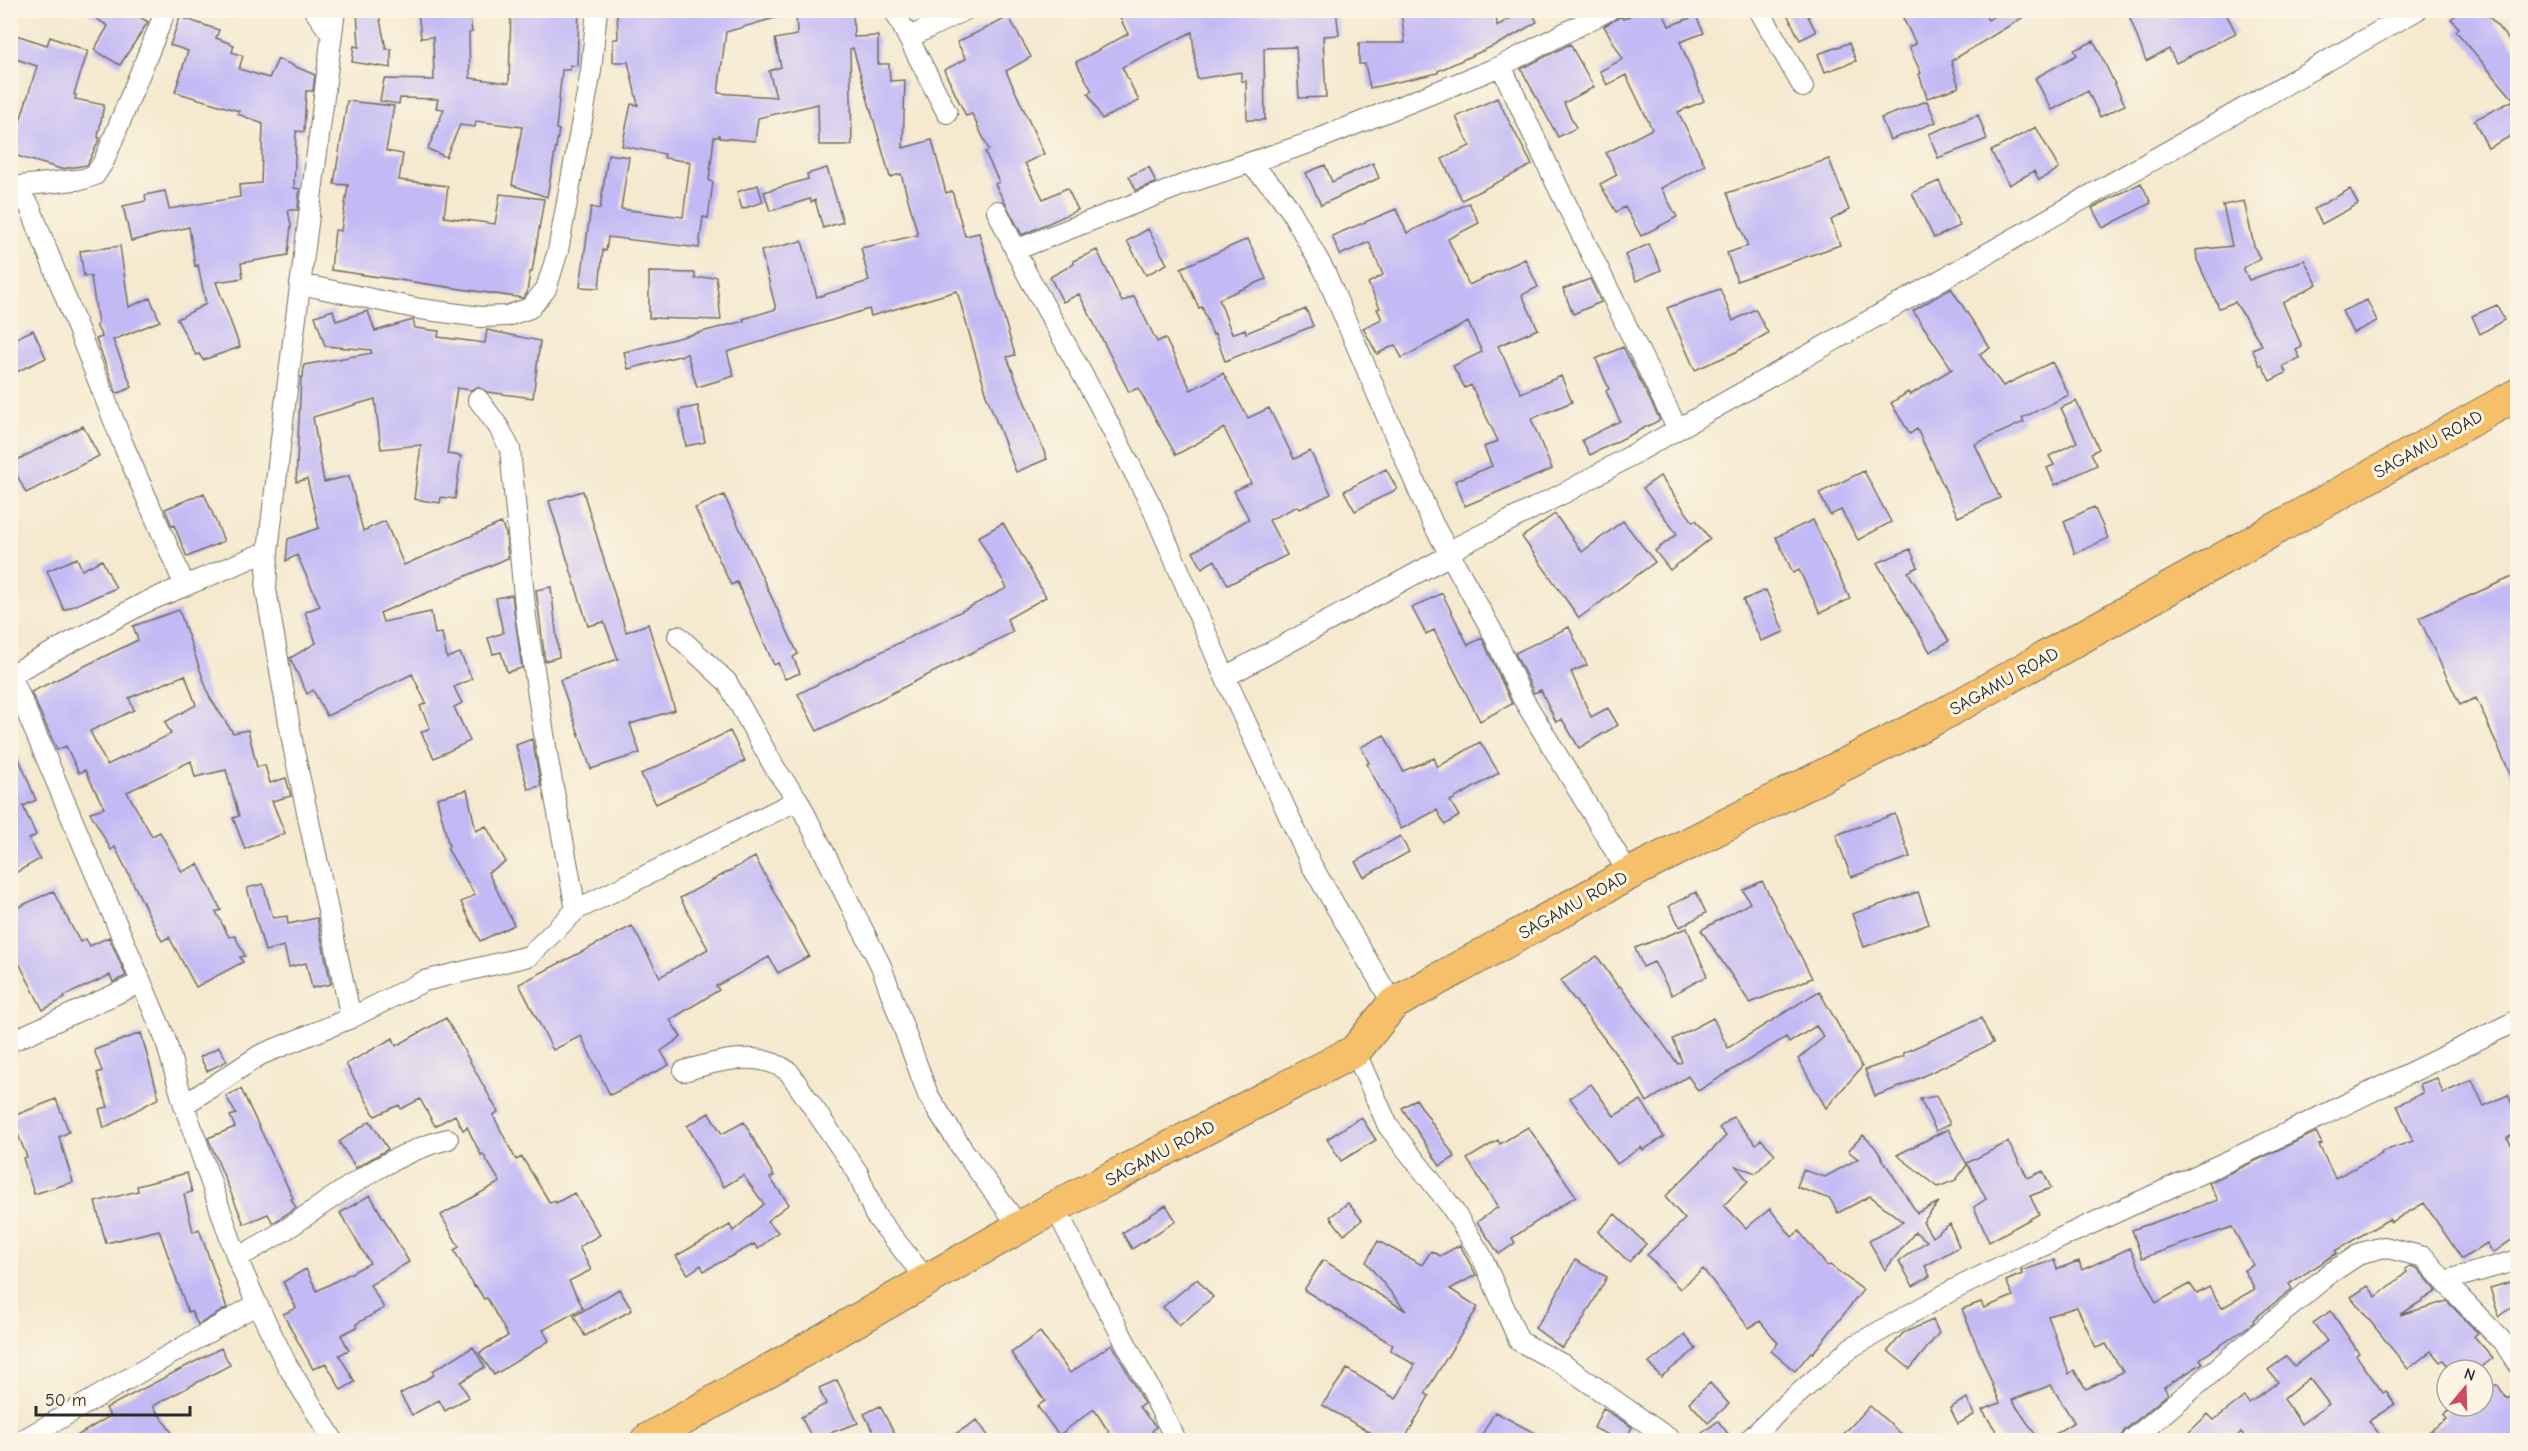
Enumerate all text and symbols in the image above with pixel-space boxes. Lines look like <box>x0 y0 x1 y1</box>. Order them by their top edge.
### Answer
street label: SAGAMU ROAD <box>2370 406 2486 483</box>
street label: SAGAMU ROAD <box>1946 643 2062 720</box>
street label: SAGAMU ROAD <box>1515 867 1631 944</box>
street label: SAGAMU ROAD <box>1102 1116 1219 1191</box>
north arrow <box>2435 1358 2495 1418</box>
text: N <box>2462 1365 2477 1385</box>
scale bar <box>36 1379 190 1417</box>
text: 50 m <box>45 1390 87 1411</box>

